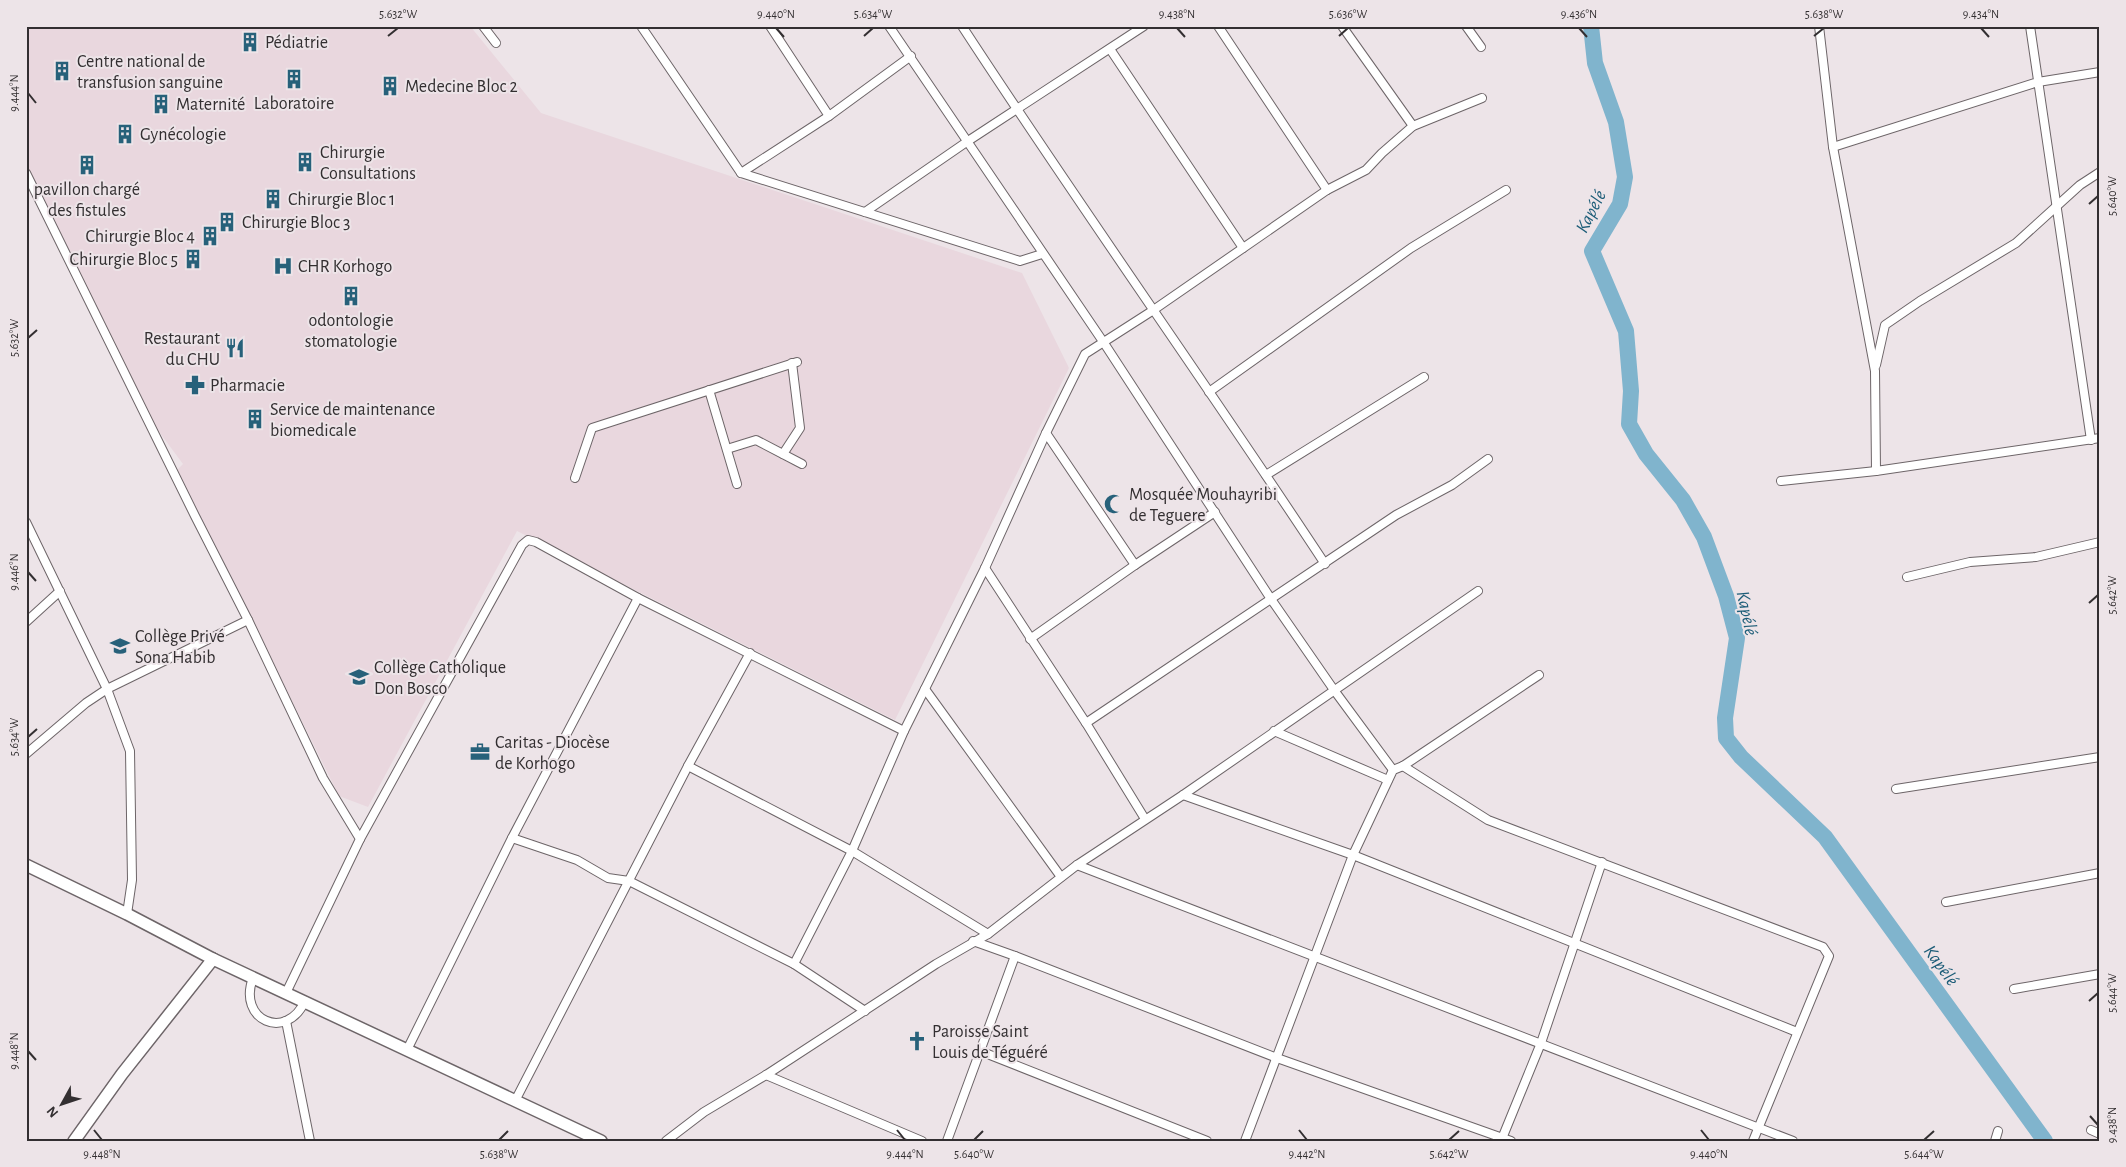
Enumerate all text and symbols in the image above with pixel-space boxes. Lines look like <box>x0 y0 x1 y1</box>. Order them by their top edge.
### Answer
text: 5.632°W <box>379 8 417 20</box>
text: 9.440°N <box>757 8 795 20</box>
text: 5.634°W <box>854 8 893 20</box>
text: 9.438°N <box>1159 8 1195 20</box>
text: 5.636°W <box>1329 8 1367 20</box>
text: 9.436°N <box>1561 8 1597 20</box>
text: 5.638°W <box>1805 8 1844 20</box>
text: 9.434°N <box>1963 8 1999 20</box>
building icon: Pédiatrie <box>239 31 261 53</box>
place label: Pédiatrie <box>265 34 328 52</box>
place label: Centre national de transfusion sanguine <box>77 53 223 92</box>
building icon: Centre national de transfusion sanguine <box>51 60 73 82</box>
building icon: Laboratoire <box>283 68 305 90</box>
text: 9.444°N <box>8 74 20 112</box>
building icon: Medecine Bloc 2 <box>379 75 401 97</box>
place label: Medecine Bloc 2 <box>405 78 518 96</box>
building icon: Maternité <box>150 93 172 115</box>
place label: Laboratoire <box>254 95 334 113</box>
place label: Maternité <box>176 96 245 114</box>
building icon: Gynécologie <box>114 123 136 145</box>
place label: Gynécologie <box>140 126 226 144</box>
place label: Chirurgie Consultations <box>320 144 416 183</box>
building icon: Chirurgie Consultations <box>294 151 316 173</box>
building icon: pavillon chargé des fistules <box>76 154 98 176</box>
text: 5.640°W <box>2106 176 2118 216</box>
place label: pavillon chargé des fistules <box>34 181 140 220</box>
water label: Kapélé <box>1573 187 1610 236</box>
building icon: Chirurgie Bloc 1 <box>262 188 284 210</box>
place label: Chirurgie Bloc 1 <box>288 191 395 209</box>
building icon: Chirurgie Bloc 3 <box>216 211 238 233</box>
place label: Chirurgie Bloc 3 <box>242 214 350 232</box>
building icon: Chirurgie Bloc 4 <box>199 225 221 247</box>
place label: Chirurgie Bloc 4 <box>85 228 195 246</box>
building icon: Chirurgie Bloc 5 <box>182 248 204 270</box>
place label: Chirurgie Bloc 5 <box>70 251 178 269</box>
hospital icon: CHR Korhogo <box>272 255 294 277</box>
place label: CHR Korhogo <box>298 258 393 276</box>
building icon: odontologie stomatologie <box>340 285 362 307</box>
place label: odontologie stomatologie <box>305 312 397 351</box>
text: 5.632°W <box>8 319 20 357</box>
place label: Restaurant du CHU <box>144 330 220 369</box>
restaurant icon: Restaurant du CHU <box>224 337 246 359</box>
pharmacy icon: Pharmacie <box>184 374 206 396</box>
place label: Pharmacie <box>210 377 285 395</box>
place label: Service de maintenance biomedicale <box>270 401 435 440</box>
building icon: Service de maintenance biomedicale <box>244 408 266 430</box>
place label: Mosquée Mouhayribi de Teguere <box>1129 486 1277 525</box>
mosque icon: Mosquée Mouhayribi de Teguere <box>1103 493 1125 515</box>
text: 9.446°N <box>8 553 20 591</box>
text: 5.642°W <box>2106 575 2118 615</box>
water label: Kapélé <box>1733 589 1761 637</box>
place label: Collège Privé Sona Habib <box>135 628 225 667</box>
school or university icon: Collège Privé Sona Habib <box>109 635 131 657</box>
place label: Collège Catholique Don Bosco <box>374 659 506 698</box>
school or university icon: Collège Catholique Don Bosco <box>348 666 370 688</box>
text: 5.634°W <box>8 717 20 756</box>
place label: Caritas - Diocèse de Korhogo <box>495 734 610 773</box>
office icon: Caritas - Diocèse de Korhogo <box>469 741 491 763</box>
water label: Kapélé <box>1920 942 1962 990</box>
text: 5.644°W <box>2106 973 2118 1013</box>
place label: Paroisse Saint Louis de Téguéré <box>932 1023 1048 1062</box>
church icon: Paroisse Saint Louis de Téguéré <box>906 1030 928 1052</box>
text: 9.448°N <box>8 1032 20 1070</box>
north arrow <box>38 1080 88 1130</box>
text: N <box>44 1103 61 1120</box>
text: 9.438°N <box>2106 1107 2118 1143</box>
text: 9.448°N <box>83 1148 121 1160</box>
text: 5.638°W <box>480 1148 519 1160</box>
text: 9.444°N <box>886 1148 924 1160</box>
text: 5.640°W <box>954 1148 994 1160</box>
text: 9.442°N <box>1288 1148 1326 1160</box>
text: 5.642°W <box>1429 1148 1469 1160</box>
text: 9.440°N <box>1690 1148 1728 1160</box>
text: 5.644°W <box>1904 1148 1944 1160</box>

